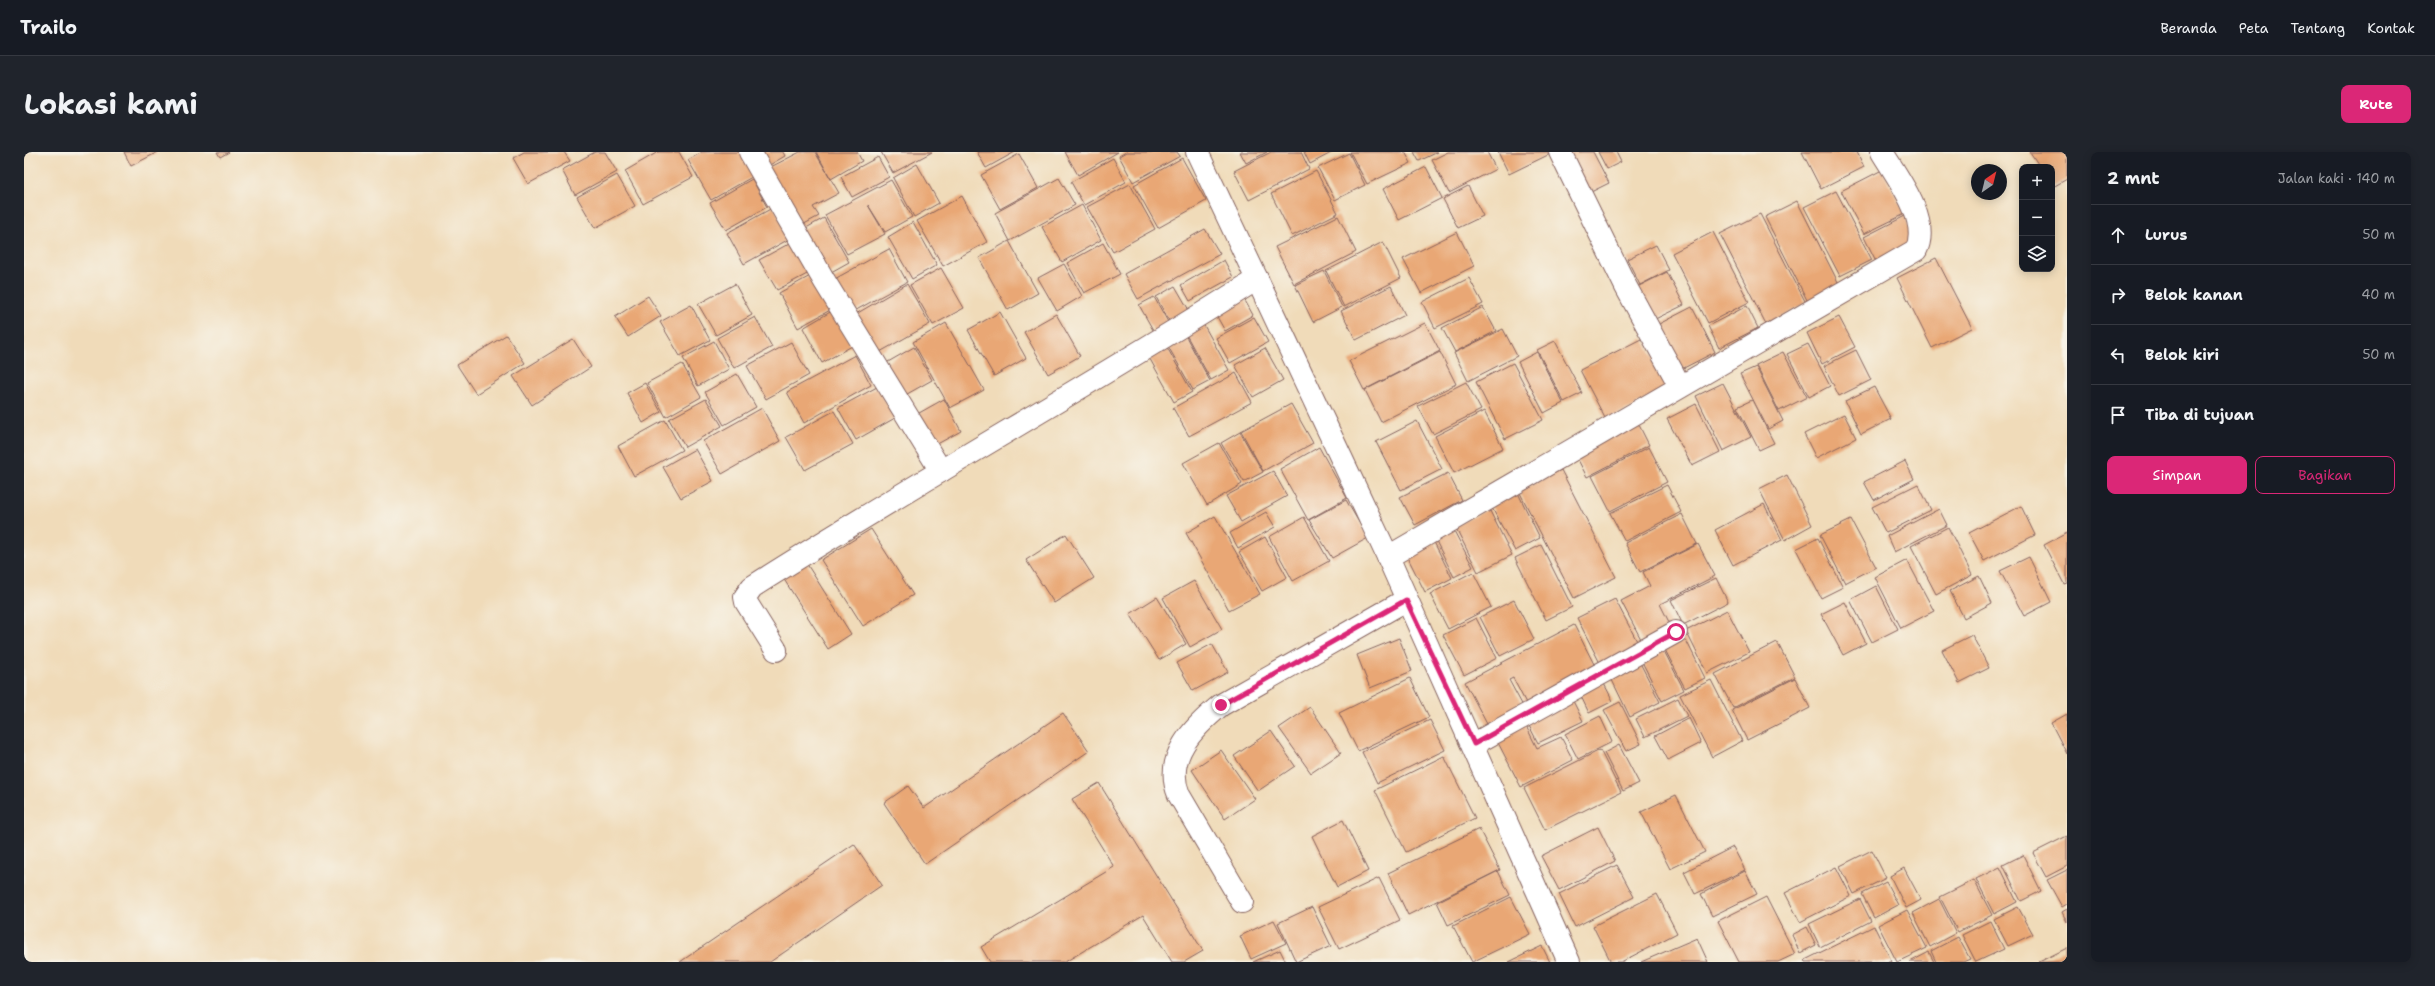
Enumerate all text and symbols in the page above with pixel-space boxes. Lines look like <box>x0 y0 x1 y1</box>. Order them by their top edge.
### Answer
text: Trailo <box>20 15 77 40</box>
text: Beranda <box>2160 19 2217 37</box>
text: Peta <box>2239 19 2269 37</box>
text: Tentang <box>2291 19 2345 37</box>
text: Kontak <box>2367 19 2415 37</box>
text: Lokasi kami <box>24 85 198 123</box>
button: Rute <box>2341 85 2411 123</box>
north arrow <box>1971 164 2007 200</box>
map controls <box>2019 164 2055 272</box>
button: + <box>2019 164 2055 200</box>
text: 2 mnt <box>2107 167 2160 189</box>
text: Jalan kaki · 140 m <box>2278 170 2395 187</box>
button: − <box>2019 200 2055 236</box>
icon: ahead <box>2107 224 2129 246</box>
text: Lurus <box>2145 225 2187 245</box>
text: 50 m <box>2362 226 2395 243</box>
button: layers <box>2019 236 2055 272</box>
icon: right <box>2107 284 2129 306</box>
text: Belok kanan <box>2145 285 2243 305</box>
text: 40 m <box>2361 286 2395 303</box>
icon: left <box>2107 344 2129 366</box>
text: Belok kiri <box>2145 345 2219 365</box>
text: 50 m <box>2362 346 2395 363</box>
icon: arrive <box>2107 404 2129 426</box>
text: Tiba di tujuan <box>2145 405 2254 425</box>
button: Simpan <box>2107 456 2247 494</box>
button: Bagikan <box>2255 456 2395 494</box>
route start <box>1667 623 1685 641</box>
route end <box>1212 696 1230 714</box>

